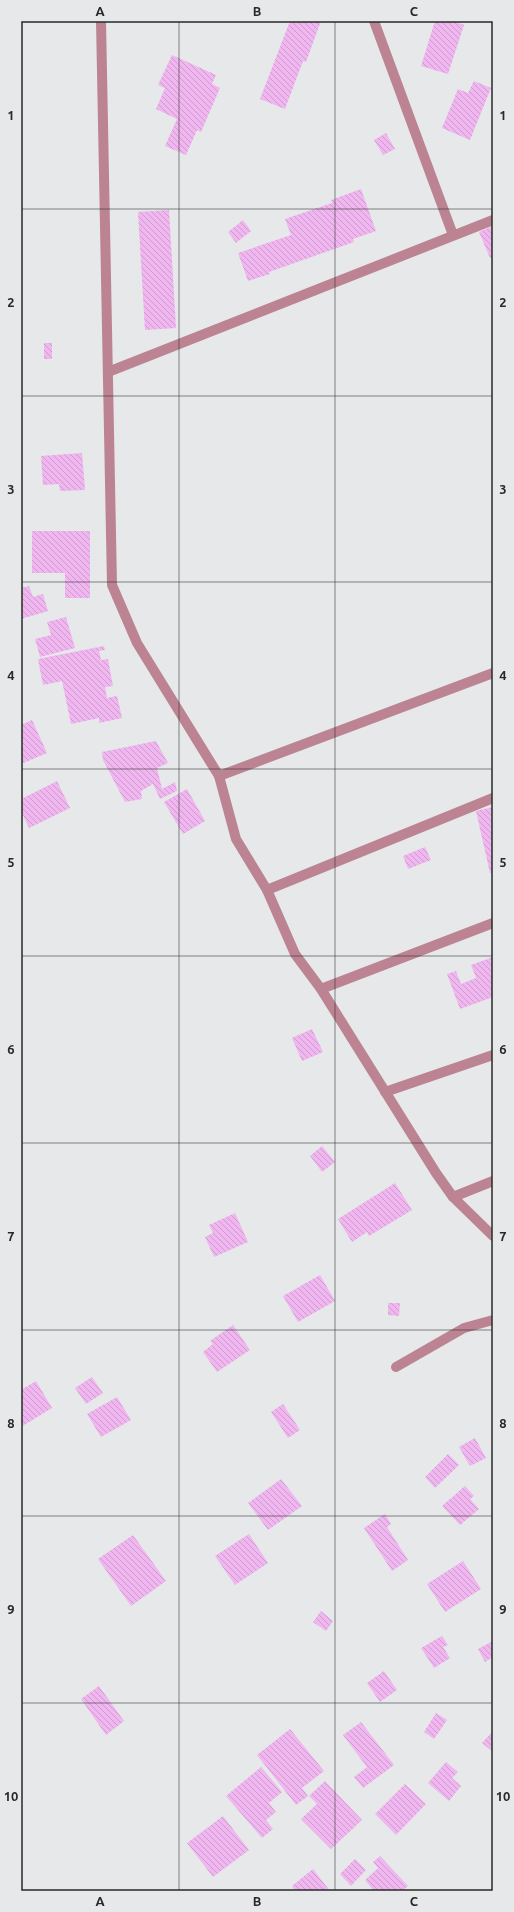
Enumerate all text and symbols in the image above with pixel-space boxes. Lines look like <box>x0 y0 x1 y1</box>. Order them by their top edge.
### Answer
text: A <box>95 4 105 18</box>
text: B <box>253 4 262 18</box>
text: C <box>410 4 419 18</box>
text: 1 <box>7 108 15 122</box>
text: 1 <box>499 108 507 122</box>
text: 2 <box>7 295 15 309</box>
text: 2 <box>499 295 507 309</box>
text: 3 <box>7 482 15 496</box>
text: 3 <box>499 482 507 496</box>
text: 4 <box>7 668 15 682</box>
text: 4 <box>499 668 507 682</box>
text: 5 <box>7 855 15 869</box>
text: 5 <box>499 855 507 869</box>
text: 6 <box>7 1042 15 1056</box>
text: 6 <box>499 1042 507 1056</box>
text: 7 <box>7 1229 15 1243</box>
text: 7 <box>499 1229 507 1243</box>
text: 8 <box>7 1416 15 1430</box>
text: 8 <box>499 1416 507 1430</box>
text: 9 <box>7 1602 15 1616</box>
text: 9 <box>499 1602 507 1616</box>
text: 10 <box>4 1789 18 1803</box>
text: 10 <box>496 1789 510 1803</box>
text: A <box>95 1894 105 1908</box>
text: B <box>253 1894 262 1908</box>
text: C <box>410 1894 419 1908</box>

